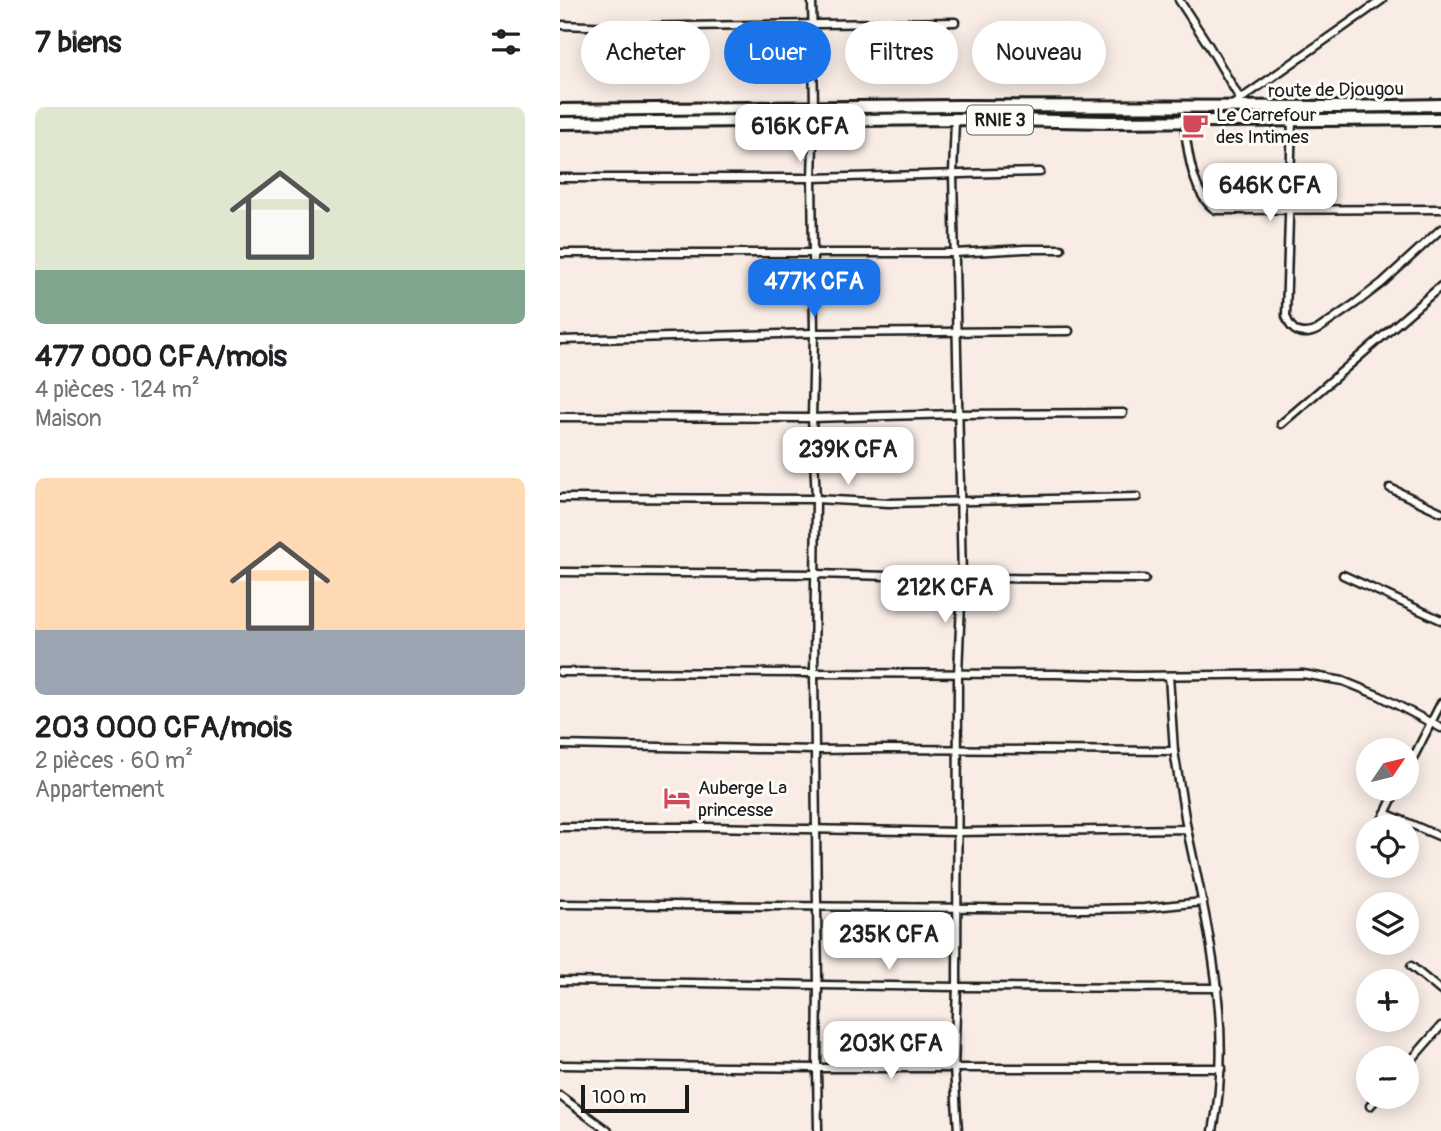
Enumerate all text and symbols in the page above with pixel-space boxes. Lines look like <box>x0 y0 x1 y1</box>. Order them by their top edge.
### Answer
chip: Acheter <box>581 21 710 84</box>
chip: Louer <box>724 21 831 84</box>
chip: Filtres <box>845 21 958 84</box>
chip: Nouveau <box>972 21 1106 84</box>
icon: filters <box>487 23 525 61</box>
text: 7 biens <box>35 24 121 61</box>
street label: route de Djougou <box>1268 77 1404 103</box>
place label: Le Carrefour des Intimes <box>1216 103 1317 149</box>
pin: 616K CFA <box>728 104 872 164</box>
road number: RNIE 3 <box>967 106 1033 134</box>
cafe icon: Le Carrefour des Intimes <box>1180 110 1210 140</box>
text: 616K CFA <box>751 112 849 141</box>
icon: home <box>217 152 343 278</box>
pin: 646K CFA <box>1198 164 1342 223</box>
text: 646K CFA <box>1219 171 1321 200</box>
pin: 477K CFA <box>742 260 886 319</box>
text: 477K CFA <box>764 267 864 296</box>
text: 477 000 CFA/mois <box>35 338 287 375</box>
text: 4 pièces · 124 m² <box>35 375 200 404</box>
text: Maison <box>35 404 102 433</box>
pin: 239K CFA <box>776 428 920 487</box>
text: 239K CFA <box>799 435 897 464</box>
icon: home <box>217 523 343 649</box>
pin: 212K CFA <box>873 566 1017 625</box>
text: 212K CFA <box>897 573 993 602</box>
text: 203 000 CFA/mois <box>35 709 292 746</box>
north arrow <box>1356 738 1419 802</box>
map controls <box>1356 738 1419 1109</box>
text: 2 pièces · 60 m² <box>35 746 193 775</box>
text: Appartement <box>35 775 164 804</box>
place label: Auberge La princesse <box>698 776 787 822</box>
hotel icon: Auberge La princesse <box>662 783 692 813</box>
button: locate <box>1356 815 1419 878</box>
button: layers <box>1356 892 1419 955</box>
pin: 235K CFA <box>817 912 961 972</box>
text: 235K CFA <box>839 920 939 949</box>
button: + <box>1356 969 1419 1032</box>
pin: 203K CFA <box>819 1021 963 1081</box>
text: 203K CFA <box>839 1029 943 1058</box>
button: − <box>1356 1046 1419 1109</box>
scale bar <box>581 1082 690 1114</box>
text: 100 m <box>592 1085 646 1109</box>

